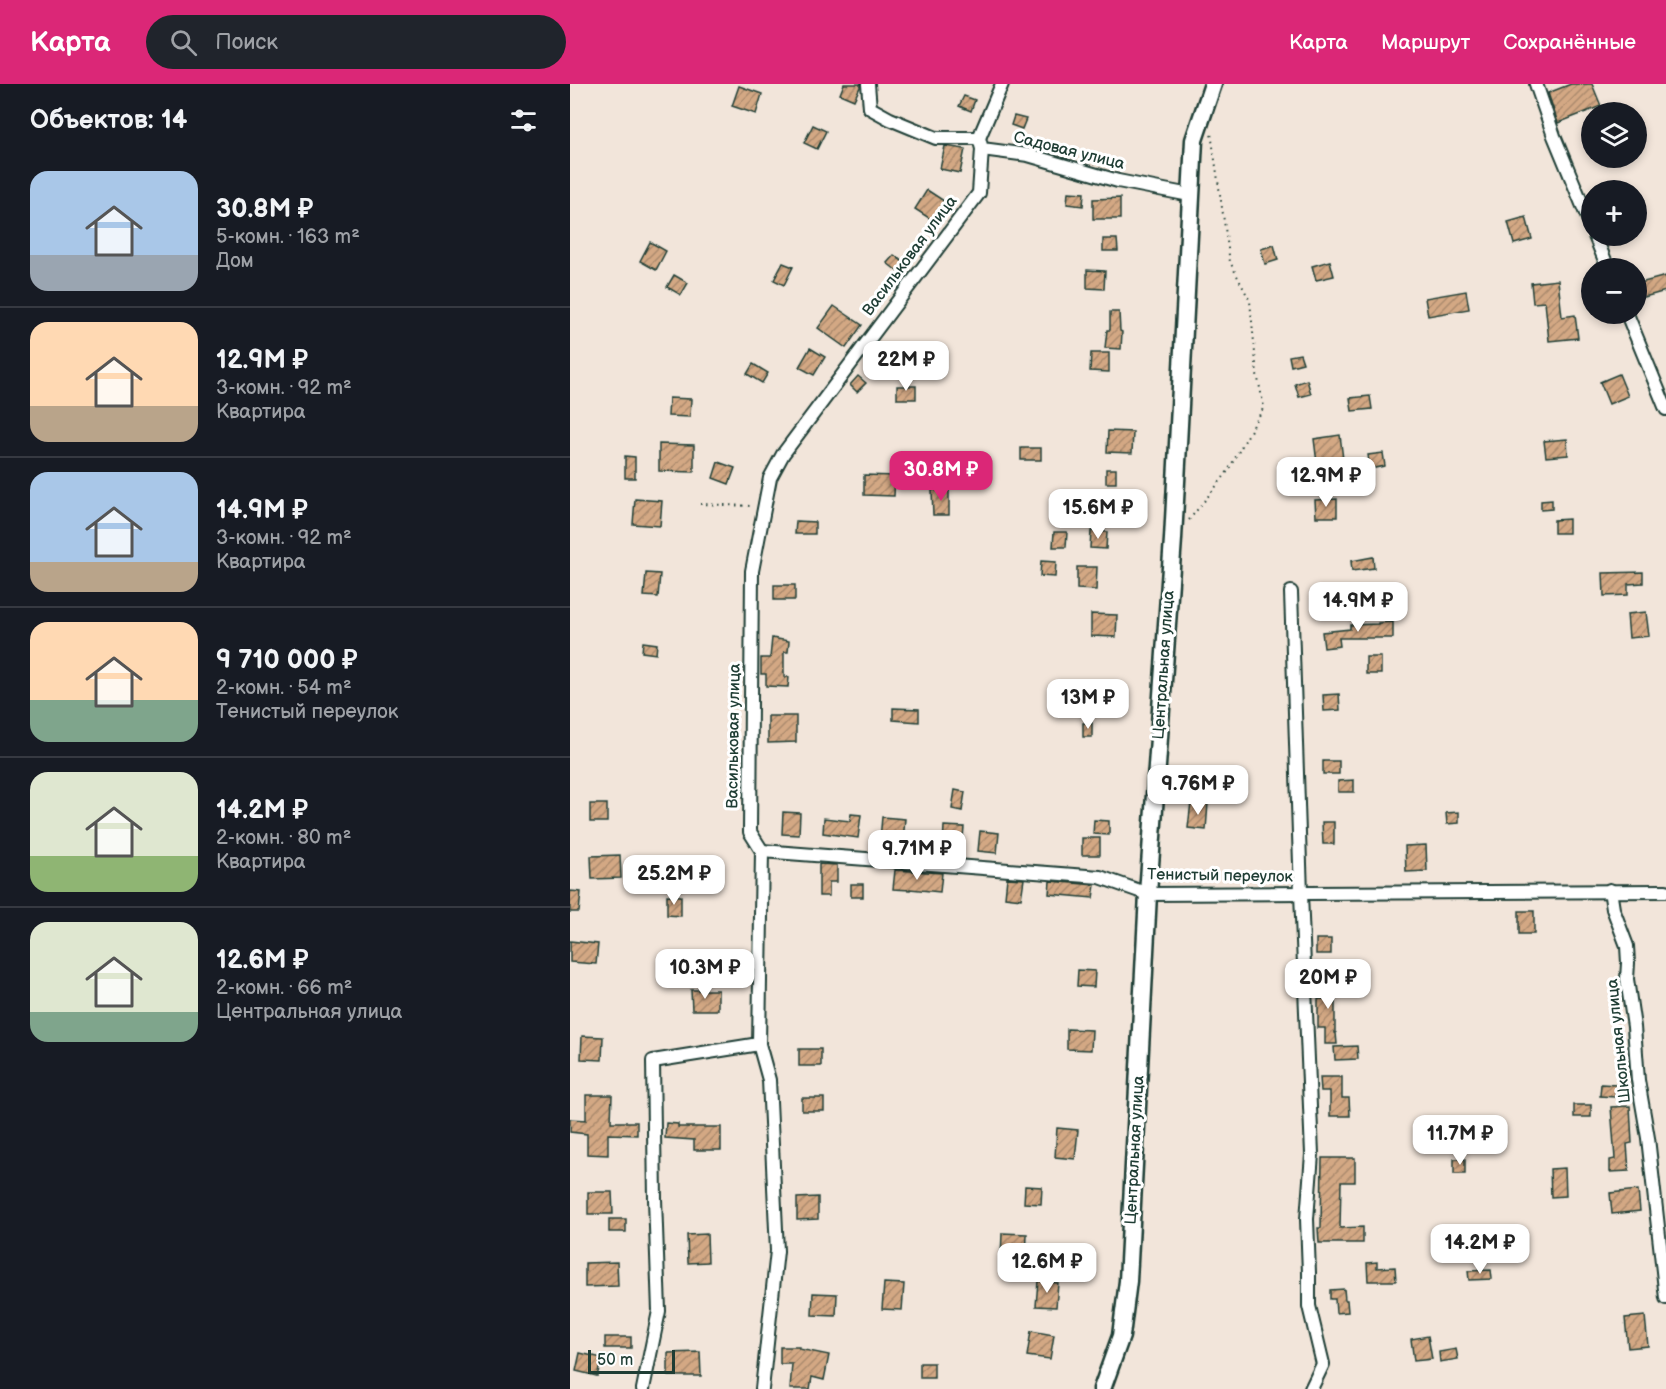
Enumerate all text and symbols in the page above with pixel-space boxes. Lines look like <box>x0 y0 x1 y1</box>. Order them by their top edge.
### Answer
search box <box>146 15 566 69</box>
text: Карта <box>30 26 110 59</box>
icon: search <box>167 26 200 59</box>
text: Поиск <box>215 29 278 56</box>
text: Карта <box>1289 30 1348 55</box>
text: Маршрут <box>1381 30 1470 55</box>
text: Сохранённые <box>1503 30 1636 55</box>
map controls <box>1581 102 1647 324</box>
button: layers <box>1581 102 1647 168</box>
icon: filters <box>507 104 540 137</box>
text: Объектов: 14 <box>30 105 187 136</box>
street label: Садовая улица <box>1012 128 1127 174</box>
button: + <box>1581 180 1647 246</box>
street label: Васильковая улица <box>859 192 962 320</box>
text: 30.8M ₽ <box>216 194 313 225</box>
icon: home <box>78 195 150 267</box>
text: 5-комн. · 163 m² <box>216 225 360 249</box>
text: Дом <box>216 249 254 273</box>
button: − <box>1581 258 1647 324</box>
pin: 22M ₽ <box>864 341 948 392</box>
text: 12.9M ₽ <box>216 345 308 376</box>
icon: home <box>78 346 150 418</box>
text: 22M ₽ <box>877 348 935 372</box>
text: 3-комн. · 92 m² <box>216 376 352 400</box>
text: Квартира <box>216 400 306 424</box>
pin: 30.8M ₽ <box>886 451 996 502</box>
pin: 12.9M ₽ <box>1271 457 1381 508</box>
text: 30.8M ₽ <box>904 458 978 482</box>
text: 12.9M ₽ <box>1291 464 1361 488</box>
pin: 15.6M ₽ <box>1043 489 1153 540</box>
text: 14.9M ₽ <box>216 495 308 526</box>
icon: home <box>78 496 150 568</box>
text: 15.6M ₽ <box>1063 496 1133 520</box>
text: 3-комн. · 92 m² <box>216 526 352 550</box>
text: Квартира <box>216 550 306 574</box>
pin: 14.9M ₽ <box>1303 582 1413 633</box>
street label: Центральная улица <box>1149 589 1179 740</box>
text: 14.9M ₽ <box>1323 589 1393 613</box>
text: 9 710 000 ₽ <box>216 645 358 676</box>
icon: home <box>78 646 150 718</box>
street label: Васильковая улица <box>723 663 745 809</box>
text: 2-комн. · 54 m² <box>216 676 352 700</box>
pin: 13M ₽ <box>1046 679 1130 730</box>
text: 13M ₽ <box>1061 686 1115 710</box>
text: Тенистый переулок <box>216 700 398 724</box>
pin: 9.76M ₽ <box>1143 765 1253 816</box>
text: 9.76M ₽ <box>1161 772 1235 796</box>
text: 14.2M ₽ <box>216 795 308 826</box>
icon: home <box>78 796 150 868</box>
text: 2-комн. · 80 m² <box>216 826 351 850</box>
pin: 9.71M ₽ <box>862 830 972 881</box>
text: 9.71M ₽ <box>882 837 952 861</box>
text: Квартира <box>216 850 306 874</box>
pin: 25.2M ₽ <box>619 855 729 906</box>
text: 25.2M ₽ <box>637 862 711 886</box>
street label: Тенистый переулок <box>1147 865 1294 887</box>
text: 12.6M ₽ <box>216 945 309 976</box>
icon: home <box>78 946 150 1018</box>
pin: 10.3M ₽ <box>650 949 760 1000</box>
text: 10.3M ₽ <box>669 956 741 980</box>
pin: 20M ₽ <box>1286 959 1370 1010</box>
text: 20M ₽ <box>1299 966 1357 990</box>
text: 2-комн. · 66 m² <box>216 976 352 1000</box>
street label: Школьная улица <box>1603 977 1635 1104</box>
text: Центральная улица <box>216 1000 402 1024</box>
street label: Центральная улица <box>1122 1074 1148 1225</box>
pin: 11.7M ₽ <box>1405 1115 1515 1166</box>
text: 11.7M ₽ <box>1427 1122 1493 1146</box>
pin: 14.2M ₽ <box>1425 1224 1535 1275</box>
text: 14.2M ₽ <box>1445 1231 1515 1255</box>
pin: 12.6M ₽ <box>992 1243 1102 1294</box>
text: 12.6M ₽ <box>1011 1250 1083 1274</box>
scale bar <box>588 1347 675 1374</box>
text: 50 m <box>597 1351 633 1370</box>

